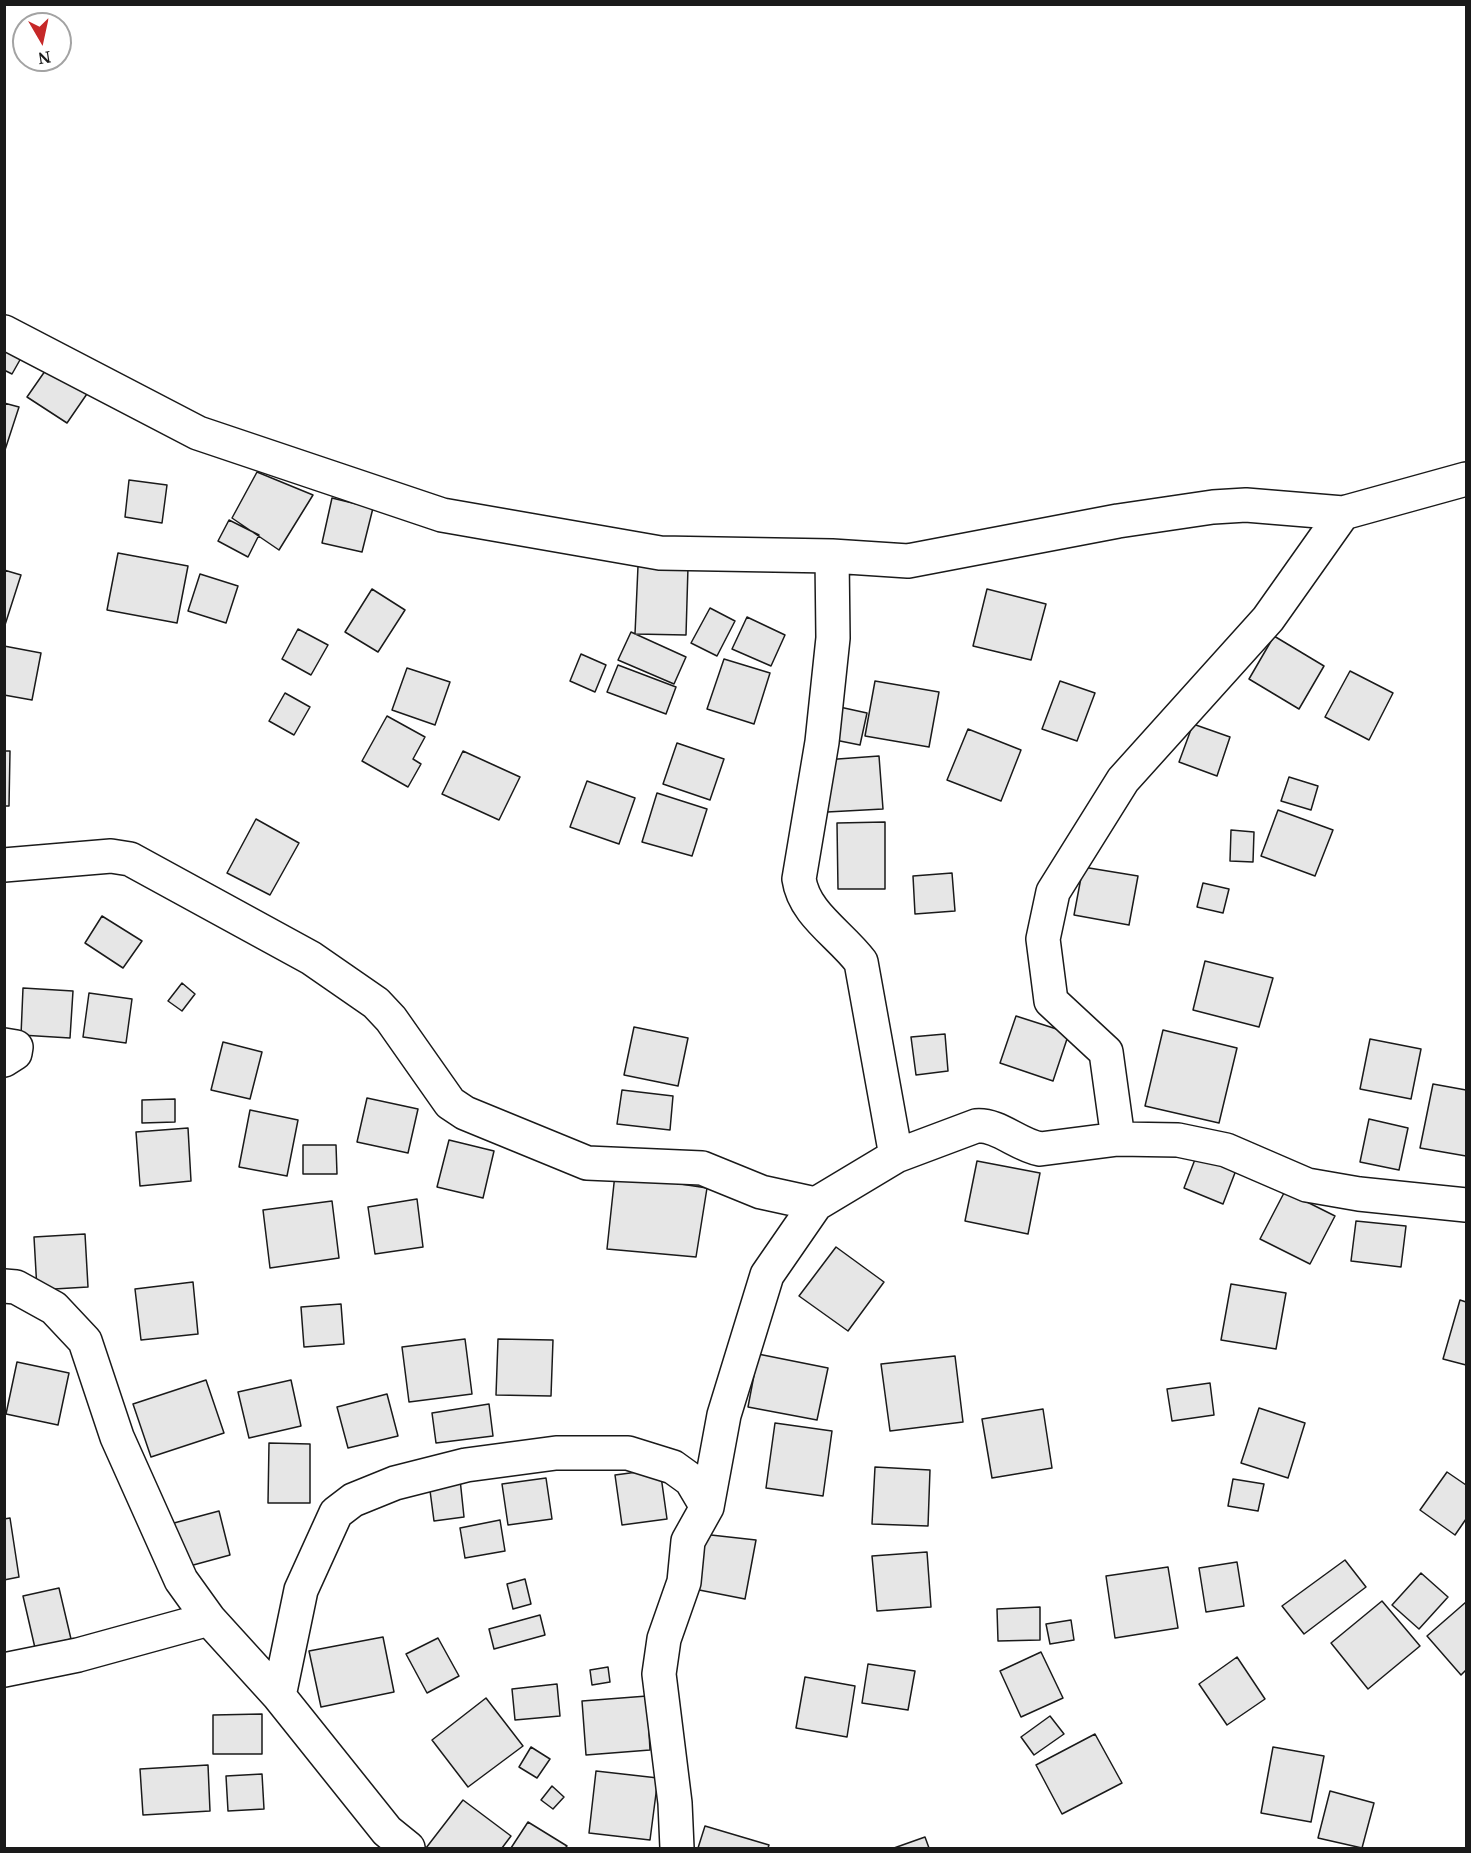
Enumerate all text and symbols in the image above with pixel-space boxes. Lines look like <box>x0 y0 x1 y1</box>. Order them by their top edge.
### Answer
north arrow <box>12 12 72 72</box>
text: N <box>37 46 52 70</box>

